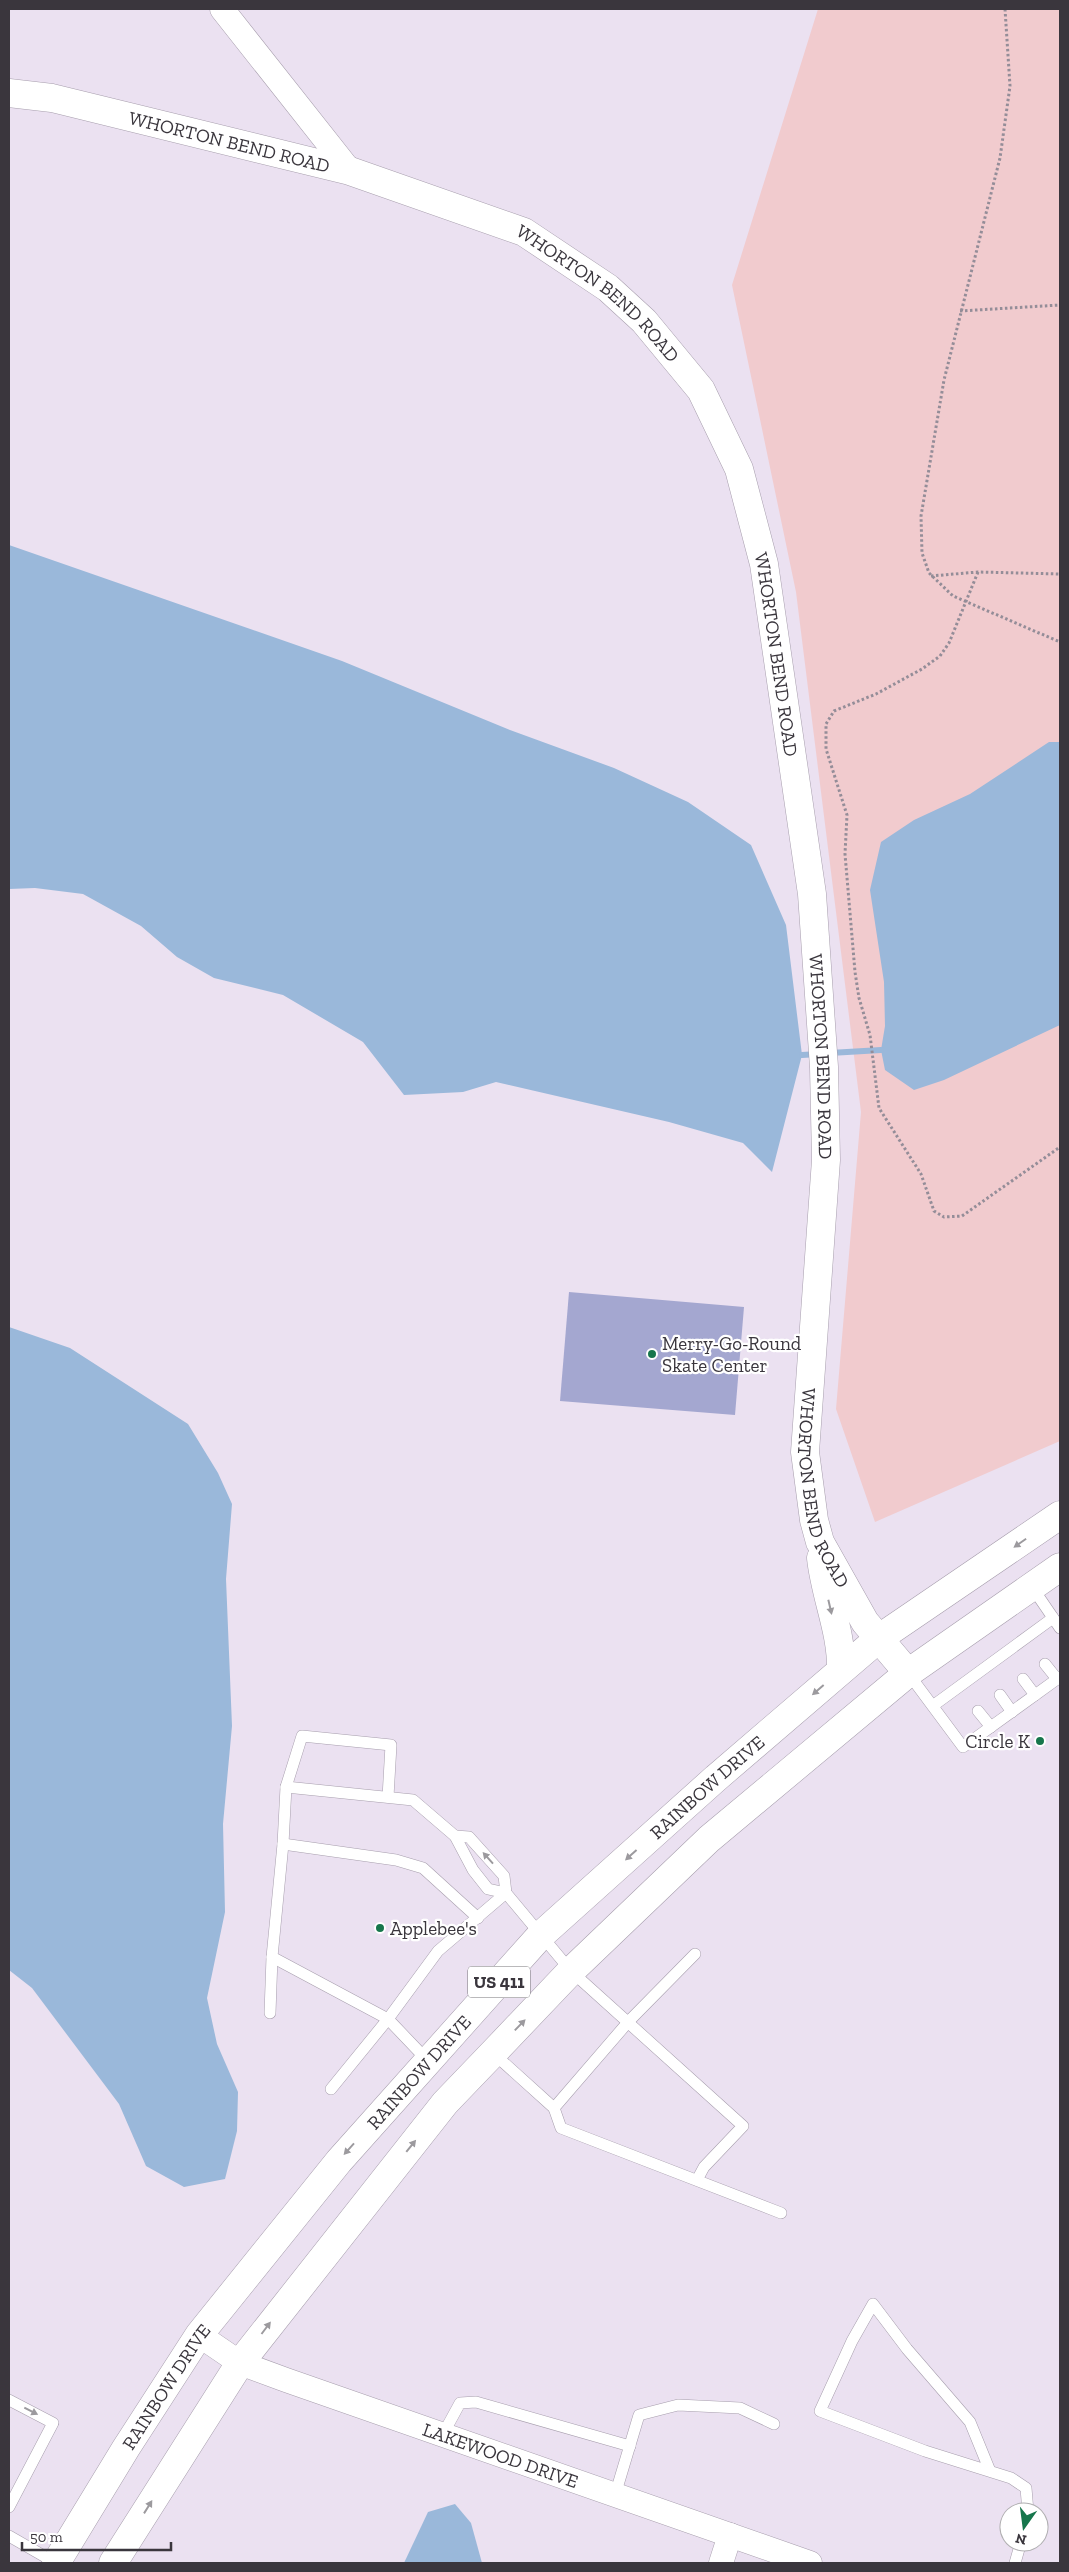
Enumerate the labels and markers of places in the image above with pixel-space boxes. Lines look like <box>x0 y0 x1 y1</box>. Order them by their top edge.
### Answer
place label: Merry-Go-Round Skate Center <box>662 1332 802 1377</box>
marker: Merry-Go-Round Skate Center <box>646 1348 658 1360</box>
place label: Circle K <box>965 1730 1031 1753</box>
marker: Circle K <box>1034 1735 1046 1747</box>
place label: Applebee's <box>390 1917 477 1940</box>
marker: Applebee's <box>374 1922 386 1934</box>

